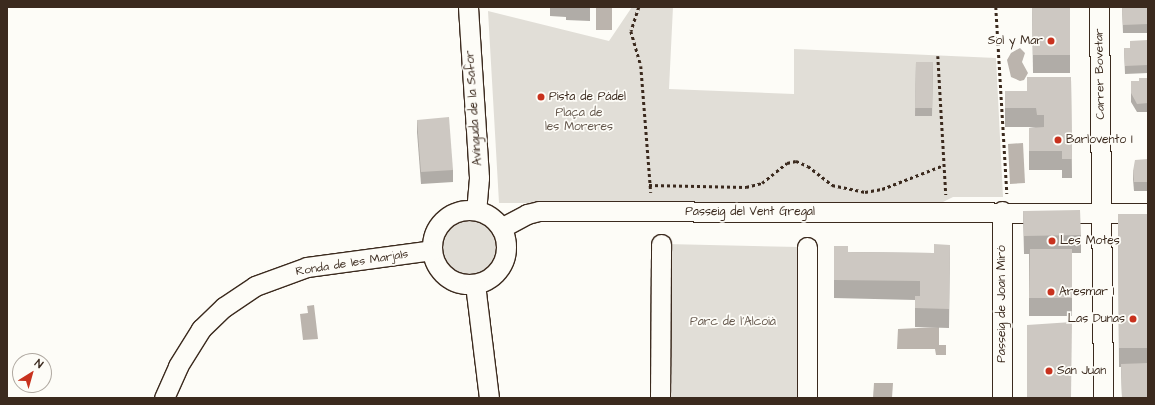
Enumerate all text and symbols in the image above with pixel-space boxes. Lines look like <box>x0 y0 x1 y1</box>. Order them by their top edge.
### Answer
street label: Carrer Bovetar <box>1092 28 1108 120</box>
place label: Sol y Mar <box>988 34 1043 48</box>
marker: Sol y Mar <box>1046 36 1056 46</box>
street label: Avinguda de la Safor <box>463 50 485 166</box>
place label: Pista de Pádel <box>549 90 626 104</box>
marker: Pista de Pádel <box>536 92 546 102</box>
park label: Plaça de les Moreres <box>545 106 613 134</box>
place label: Barlovento I <box>1066 133 1133 147</box>
marker: Barlovento I <box>1053 135 1063 145</box>
street label: Passeig del Vent Gregal <box>685 205 815 219</box>
place label: Les Motes <box>1060 234 1120 248</box>
marker: Les Motes <box>1047 236 1057 246</box>
street label: Passeig de Joan Miró <box>995 245 1009 363</box>
street label: Ronda de les Marjals <box>295 247 409 279</box>
place label: Aresmar I <box>1059 285 1115 299</box>
marker: Aresmar I <box>1046 287 1056 297</box>
place label: Las Dunas <box>1068 312 1125 326</box>
marker: Las Dunas <box>1128 314 1138 324</box>
park label: Parc de l'Alcoià <box>690 315 776 329</box>
north arrow <box>12 353 52 393</box>
text: N <box>32 356 46 372</box>
place label: San Juan <box>1057 364 1106 378</box>
marker: San Juan <box>1044 366 1054 376</box>

